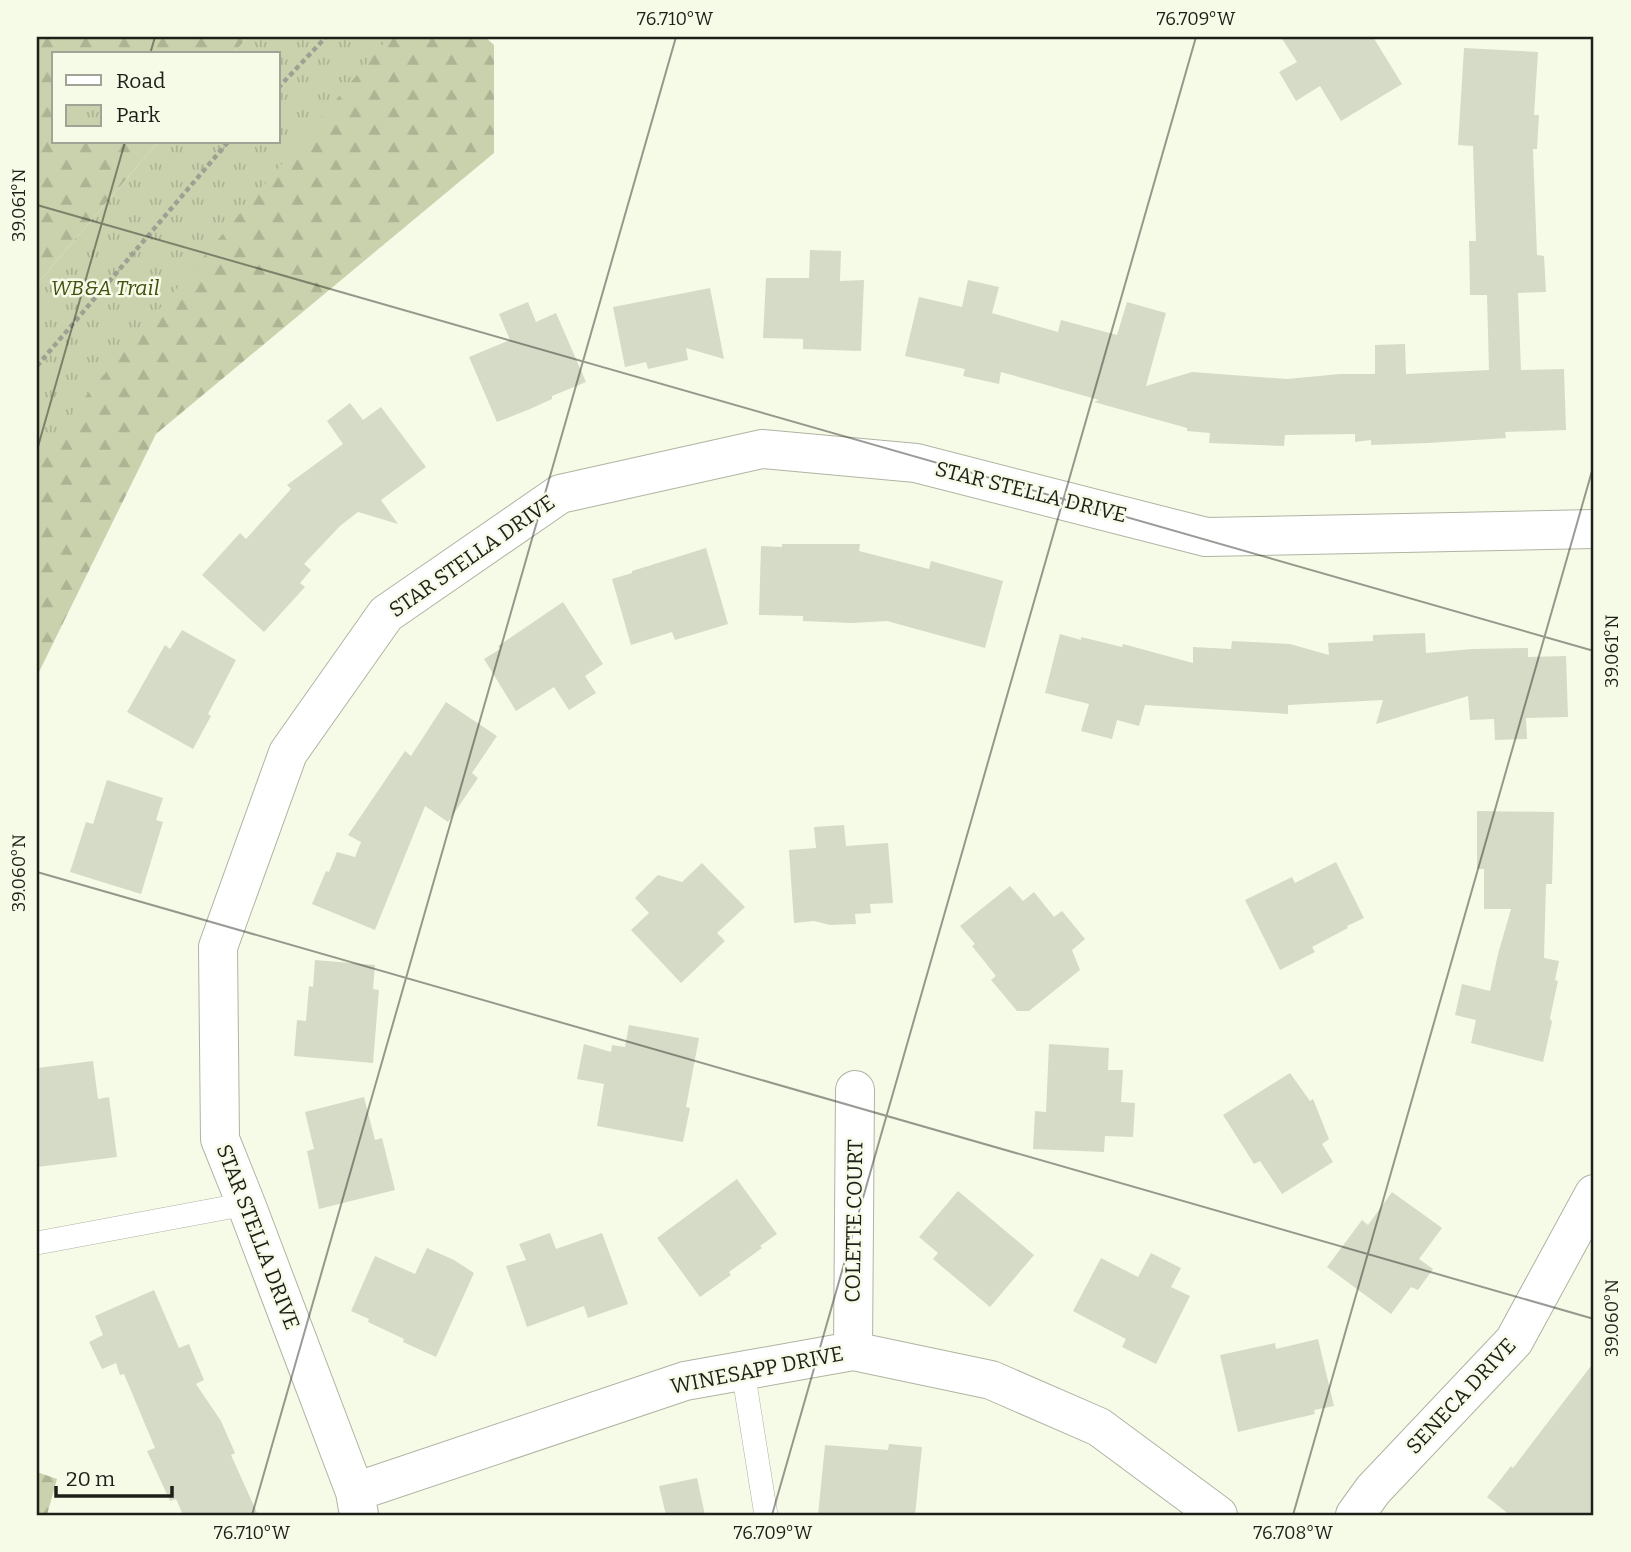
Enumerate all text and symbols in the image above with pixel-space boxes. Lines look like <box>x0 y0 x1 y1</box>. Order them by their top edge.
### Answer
text: 76.710°W <box>637 8 714 30</box>
text: 76.709°W <box>1156 8 1236 30</box>
legend <box>52 52 280 144</box>
text: Road <box>116 68 165 94</box>
text: Park <box>116 102 160 128</box>
text: 39.061°N <box>8 168 30 242</box>
park label: WB&A Trail <box>51 275 160 301</box>
street label: STAR STELLA DRIVE <box>933 456 1129 528</box>
street label: STAR STELLA DRIVE <box>384 489 560 623</box>
text: 39.061°N <box>1601 614 1623 688</box>
text: 39.060°N <box>8 834 30 912</box>
street label: COLETTE COURT <box>840 1139 868 1303</box>
street label: STAR STELLA DRIVE <box>211 1141 305 1333</box>
text: 39.060°N <box>1601 1279 1623 1357</box>
street label: SENECA DRIVE <box>1401 1333 1521 1459</box>
street label: WINESAPP DRIVE <box>668 1340 846 1400</box>
scale bar <box>56 1454 172 1498</box>
text: 20 m <box>66 1466 115 1492</box>
text: 76.710°W <box>214 1522 291 1544</box>
text: 76.709°W <box>733 1522 813 1544</box>
text: 76.708°W <box>1253 1522 1333 1544</box>

